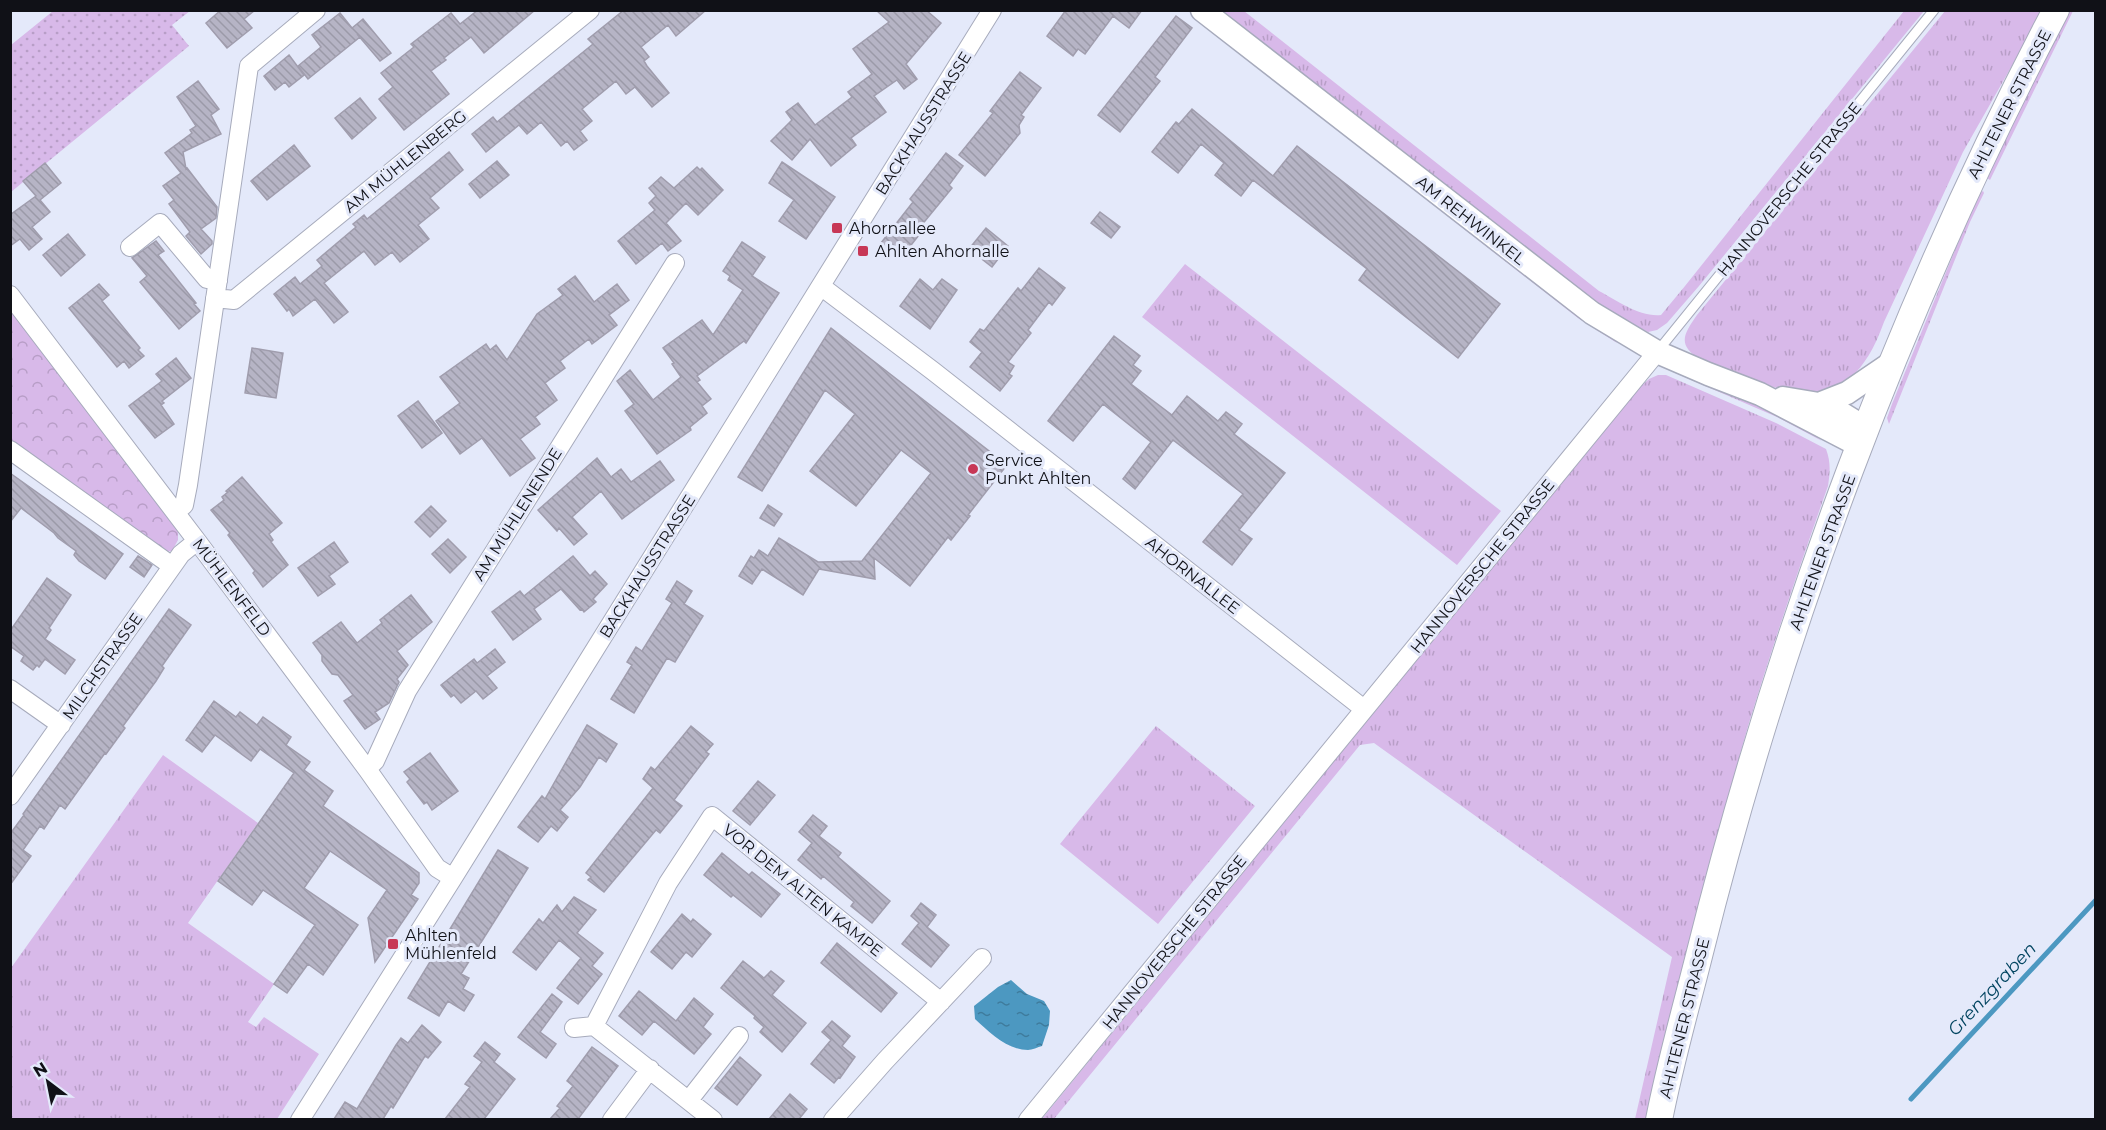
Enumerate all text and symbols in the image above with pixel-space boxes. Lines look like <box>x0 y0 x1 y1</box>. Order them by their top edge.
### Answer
street label: AHLTENER STRASSE <box>1964 27 2055 182</box>
street label: BACKHAUSSTRASSE <box>872 48 975 198</box>
street label: HANNOVERSCHE STRASSE <box>1713 99 1865 280</box>
street label: AM MÜHLENBERG <box>340 105 470 217</box>
street label: AM REHWINKEL <box>1412 172 1529 269</box>
place label: Ahornallee <box>849 219 936 238</box>
marker: Ahornallee <box>830 221 844 235</box>
place label: Ahlten Ahornalle <box>875 242 1009 261</box>
marker: Ahlten Ahornalle <box>856 244 870 258</box>
street label: AM MÜHLENENDE <box>468 444 566 584</box>
place label: Service Punkt Ahlten <box>985 451 1091 488</box>
marker: Service Punkt Ahlten <box>966 462 980 476</box>
street label: AHLTENER STRASSE <box>1785 472 1859 633</box>
street label: HANNOVERSCHE STRASSE <box>1406 476 1558 657</box>
street label: BACKHAUSSTRASSE <box>596 491 699 641</box>
street label: AHORNALLEE <box>1142 533 1244 618</box>
street label: MÜHLENFELD <box>189 534 275 640</box>
street label: MILCHSTRASSE <box>59 609 146 723</box>
street label: VOR DEM ALTEN KAMPE <box>719 820 886 961</box>
street label: HANNOVERSCHE STRASSE <box>1098 852 1250 1033</box>
place label: Ahlten Mühlenfeld <box>405 926 497 963</box>
street label: AHLTENER STRASSE <box>1655 936 1714 1100</box>
marker: Ahlten Mühlenfeld <box>386 937 400 951</box>
water label: Grenzgraben <box>1943 938 2041 1040</box>
north arrow <box>18 1052 78 1112</box>
text: N <box>30 1058 51 1081</box>

